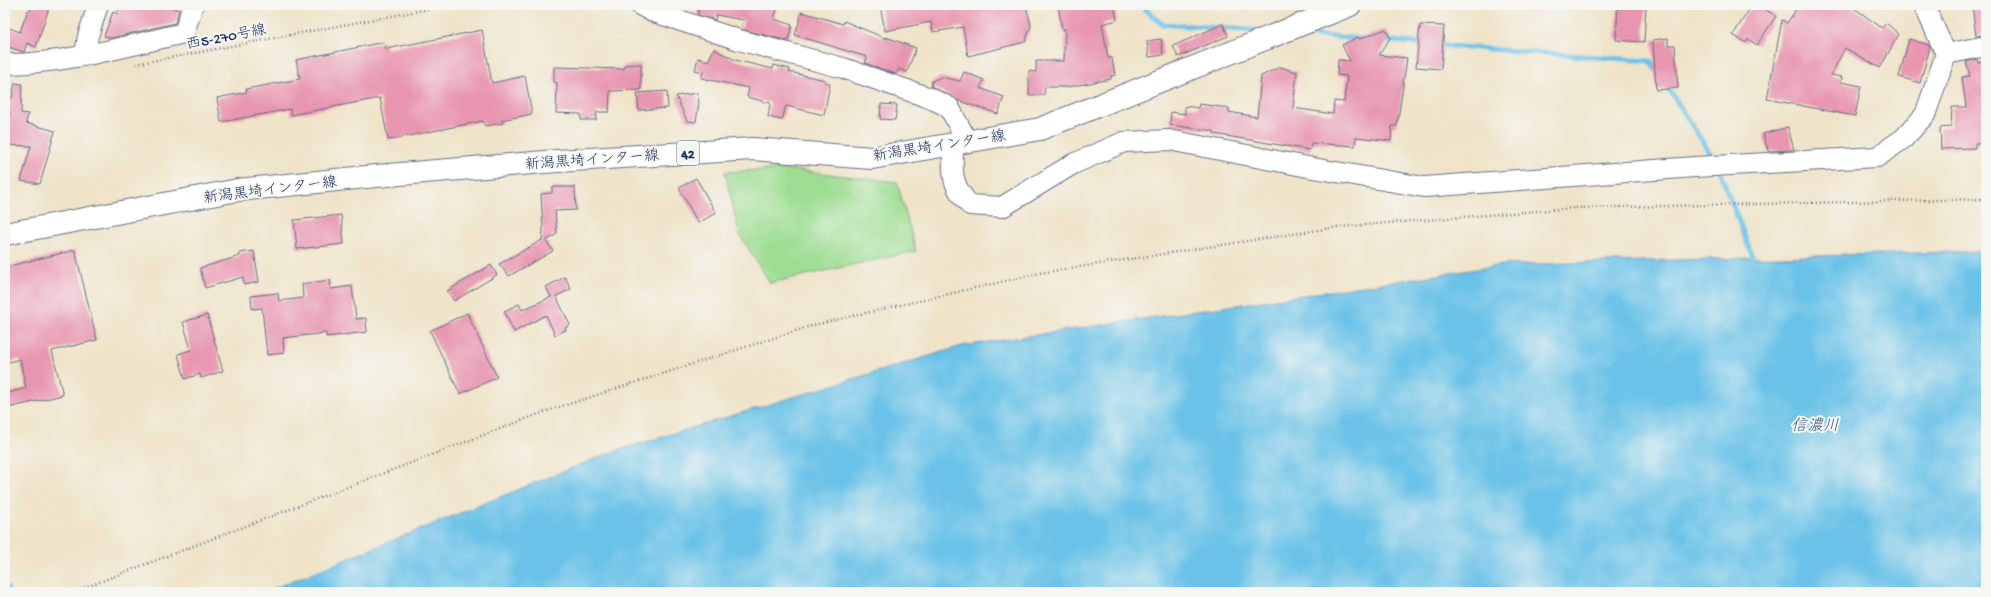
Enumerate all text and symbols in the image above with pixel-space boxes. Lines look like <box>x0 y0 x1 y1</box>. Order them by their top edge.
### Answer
street label: 西5-270号線 <box>185 20 268 55</box>
street label: 新潟黒埼インター線 <box>871 127 1007 166</box>
road number: 42 <box>677 141 699 165</box>
street label: 新潟黒埼インター線 <box>524 146 660 175</box>
street label: 新潟黒埼インター線 <box>202 173 338 208</box>
water label: 信濃川 <box>1791 416 1839 437</box>

